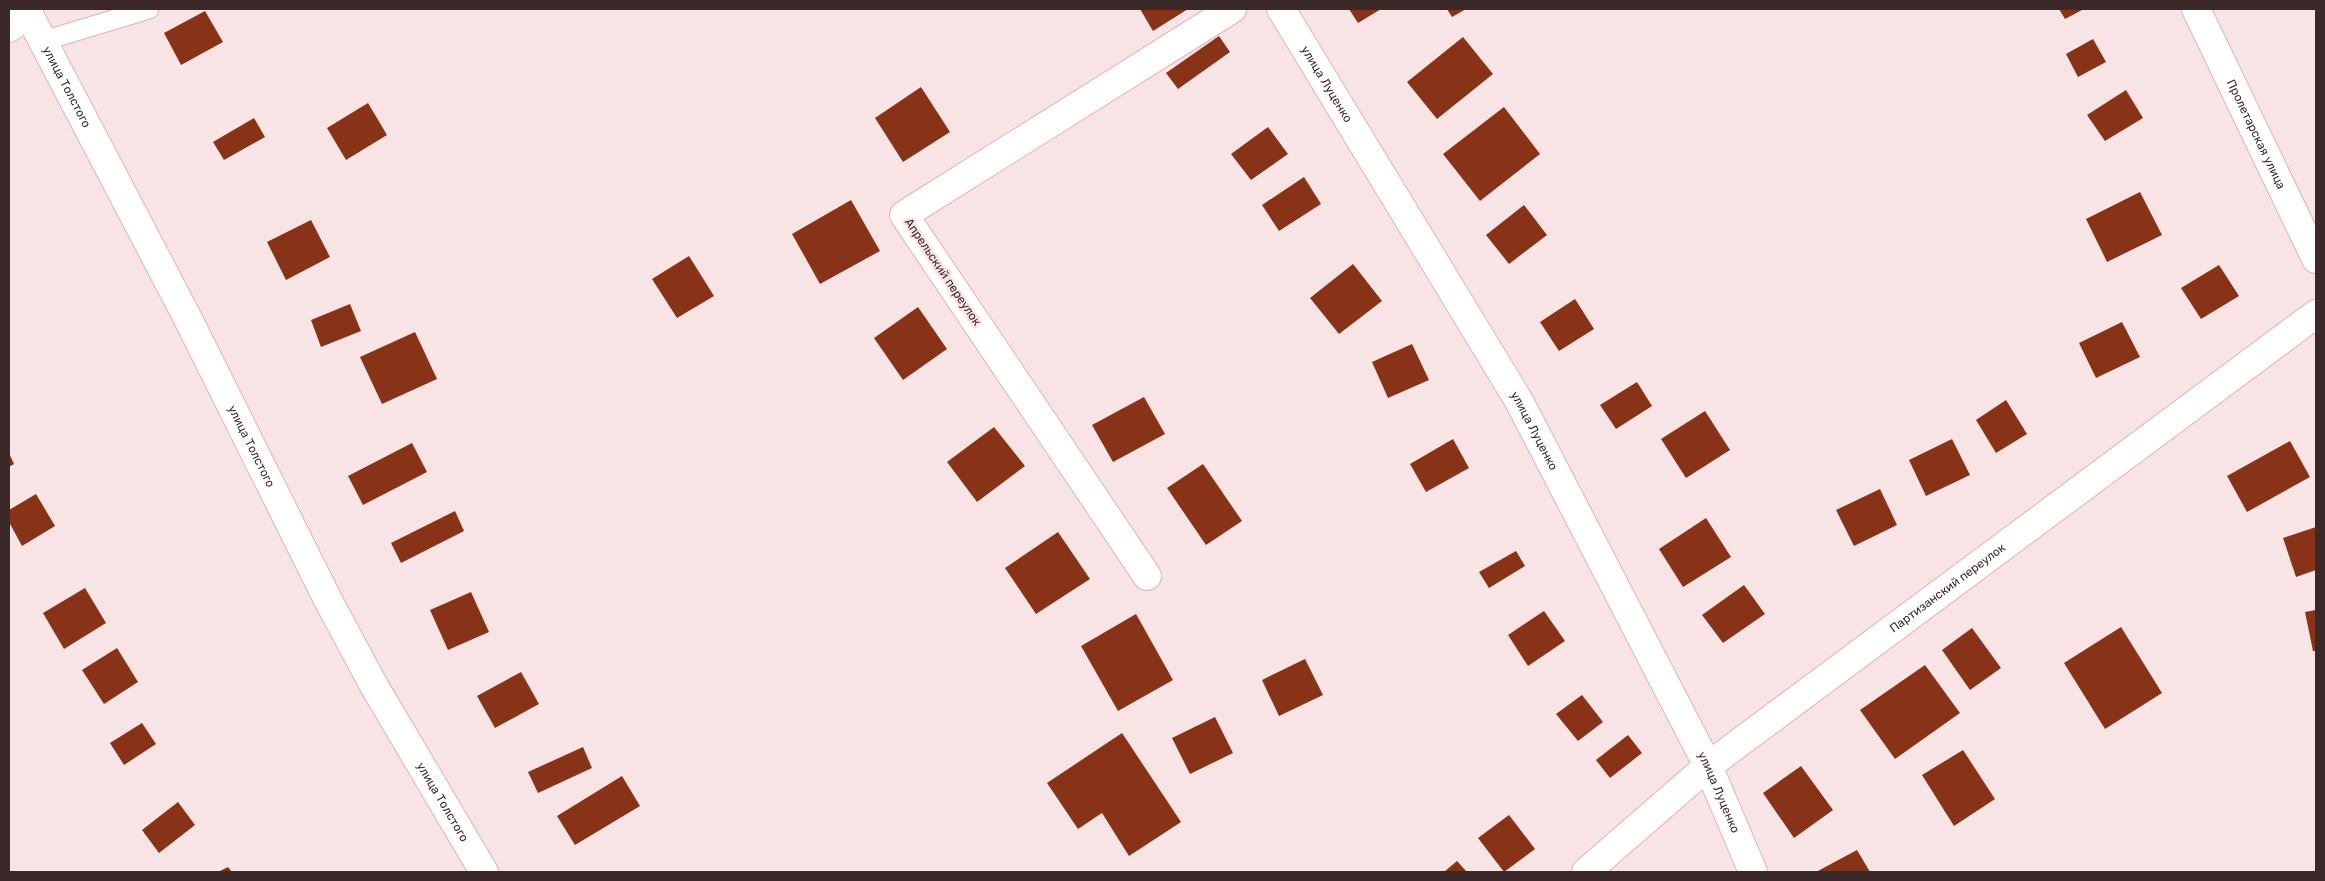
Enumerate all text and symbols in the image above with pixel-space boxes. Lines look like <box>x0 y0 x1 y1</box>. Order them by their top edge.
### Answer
street label: улица Луценко <box>1298 43 1355 125</box>
street label: улица Толстого <box>40 44 94 130</box>
street label: Пролетарская улица <box>2224 77 2288 191</box>
street label: Апрельский переулок <box>902 216 984 329</box>
street label: улица Луценко <box>1508 389 1561 473</box>
street label: улица Толстого <box>225 403 278 490</box>
street label: Партизанский переулок <box>1887 540 2008 636</box>
street label: улица Луценко <box>1695 749 1743 835</box>
street label: улица Толстого <box>414 760 472 844</box>

